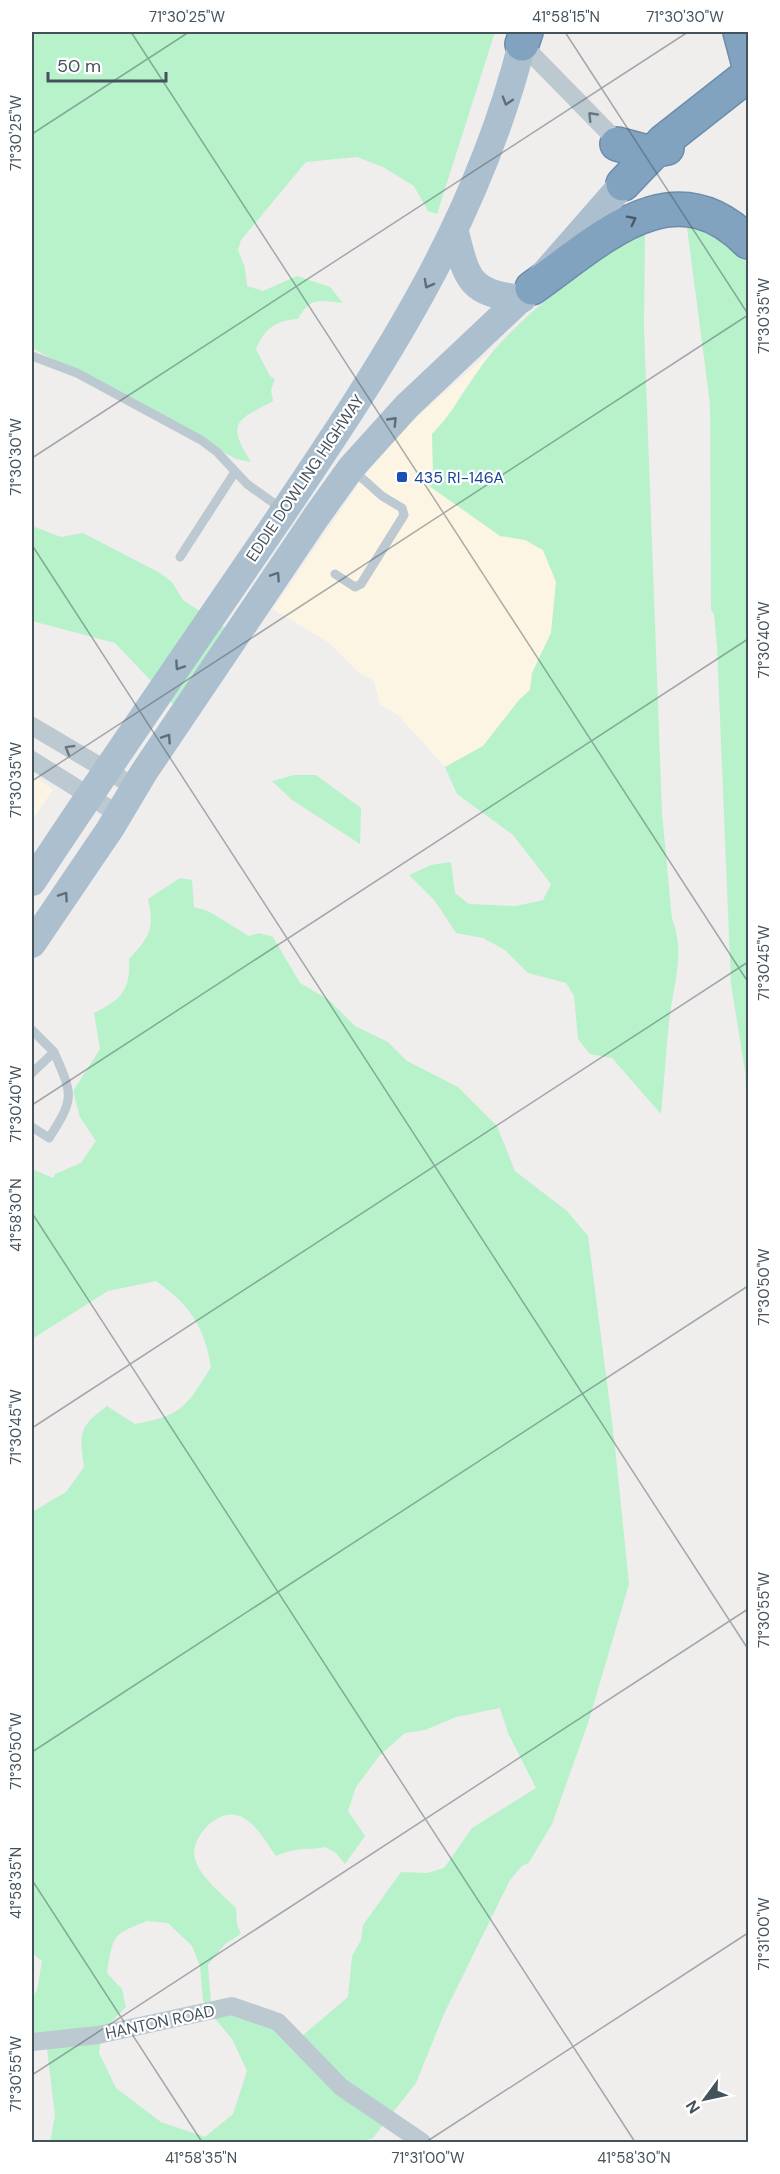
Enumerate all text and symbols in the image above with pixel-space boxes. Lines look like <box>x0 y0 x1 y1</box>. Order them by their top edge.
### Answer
text: 71°30'25"W <box>149 7 225 27</box>
text: 41°58'15"N <box>532 7 600 27</box>
text: 71°30'30"W <box>646 7 724 27</box>
scale bar <box>48 45 166 83</box>
text: 50 m <box>57 54 101 78</box>
text: 71°30'25"W <box>6 95 26 171</box>
one-way arrow <box>502 95 514 106</box>
one-way arrow <box>588 112 599 122</box>
one-way arrow <box>626 215 637 227</box>
one-way arrow <box>424 278 435 288</box>
text: 71°30'35"W <box>754 278 774 354</box>
street label: EDDIE DOWLING HIGHWAY <box>241 390 369 566</box>
one-way arrow <box>386 417 397 428</box>
text: 71°30'30"W <box>6 418 26 496</box>
place label: 435 RI-146A <box>414 467 504 488</box>
marker: 435 RI-146A <box>395 470 409 484</box>
one-way arrow <box>269 572 280 583</box>
text: 71°30'40"W <box>754 601 774 678</box>
one-way arrow <box>175 659 186 670</box>
one-way arrow <box>160 733 171 744</box>
text: 71°30'35"W <box>6 742 26 818</box>
one-way arrow <box>65 744 75 756</box>
one-way arrow <box>57 892 68 903</box>
text: 71°30'45"W <box>754 925 774 1001</box>
text: 71°30'40"W <box>6 1065 26 1142</box>
text: 41°58'30"N <box>6 1178 26 1252</box>
text: 71°30'50"W <box>754 1248 774 1326</box>
text: 71°30'45"W <box>6 1389 26 1465</box>
text: 71°30'55"W <box>754 1572 774 1648</box>
text: 71°30'50"W <box>6 1712 26 1790</box>
text: 41°58'35"N <box>6 1847 26 1919</box>
text: 71°31'00"W <box>754 1897 774 1970</box>
street label: HANTON ROAD <box>103 2000 217 2044</box>
text: 71°30'55"W <box>6 2036 26 2112</box>
north arrow <box>675 2069 735 2129</box>
text: N <box>681 2096 705 2118</box>
text: 41°58'35"N <box>165 2148 237 2168</box>
text: 71°31'00"W <box>392 2148 465 2168</box>
text: 41°58'30"N <box>597 2148 671 2168</box>

